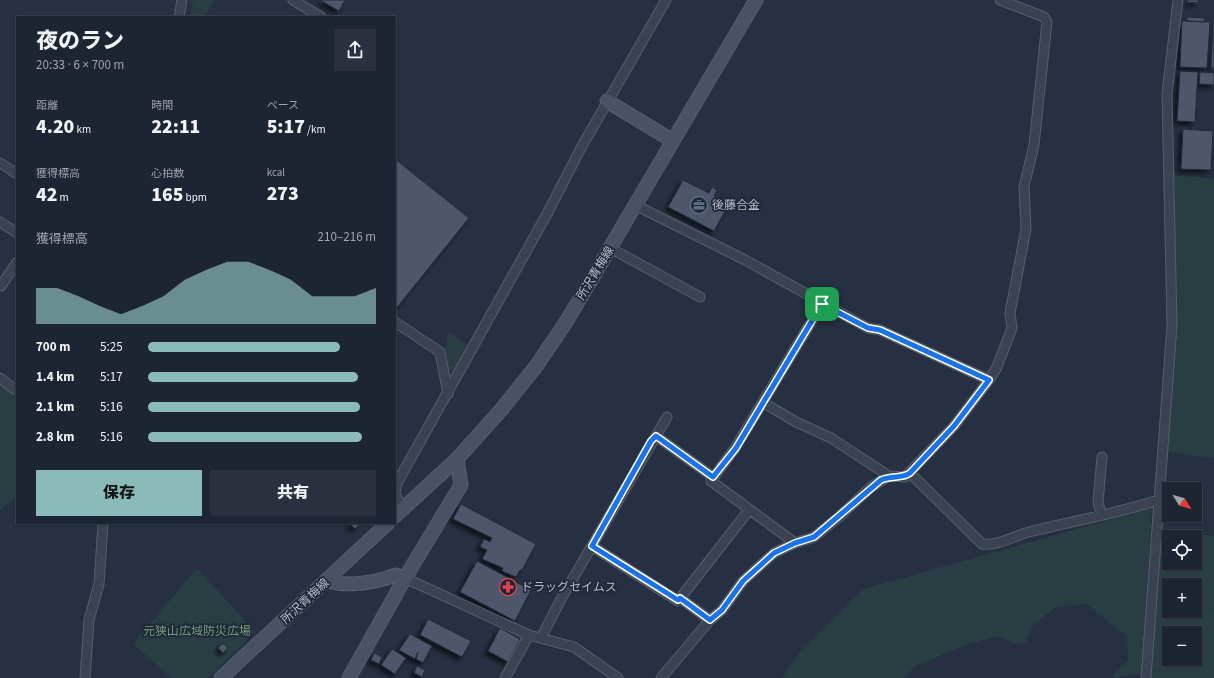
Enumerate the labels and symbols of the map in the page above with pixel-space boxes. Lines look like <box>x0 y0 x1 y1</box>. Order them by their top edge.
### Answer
office icon: 後藤合金 <box>689 195 709 215</box>
place label: 後藤合金 <box>712 197 760 214</box>
street label: 所沢青梅線 <box>573 243 618 303</box>
pin <box>805 287 839 321</box>
north arrow <box>1162 482 1202 522</box>
street label: 所沢青梅線 <box>278 575 333 628</box>
pharmacy icon: ドラッグセイムス <box>498 577 518 597</box>
place label: ドラッグセイムス <box>521 579 617 596</box>
park label: 元狭山広域防災広場 <box>143 623 251 640</box>

